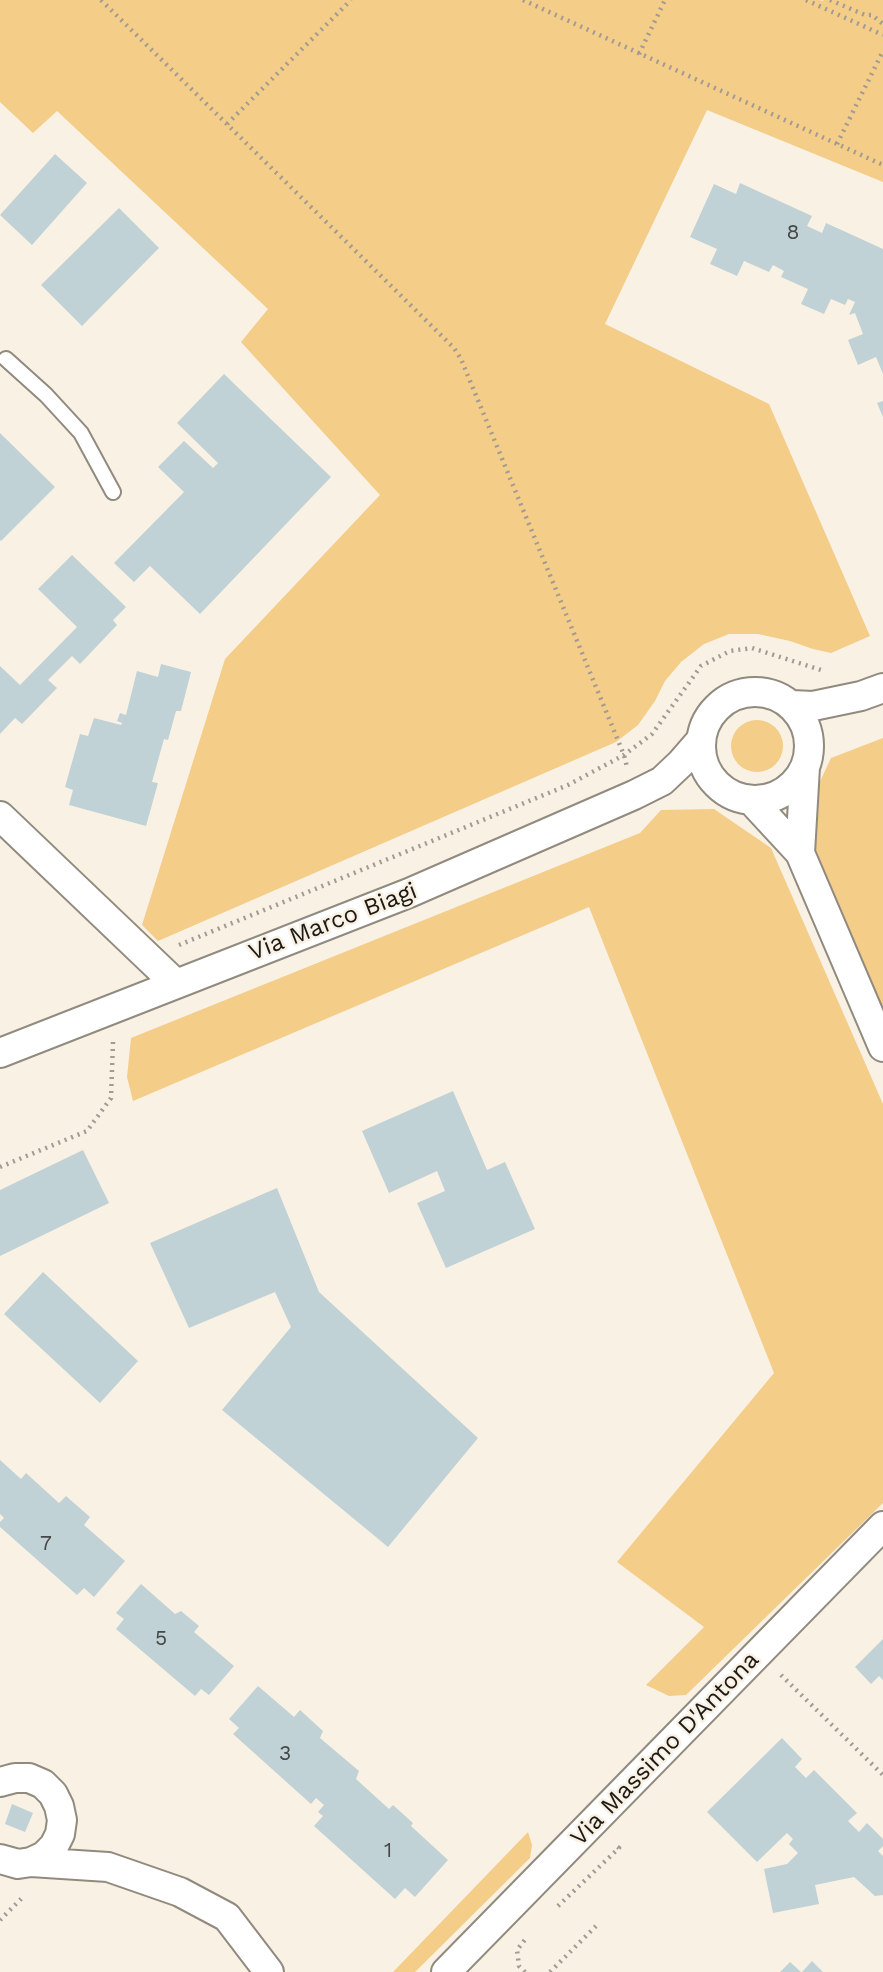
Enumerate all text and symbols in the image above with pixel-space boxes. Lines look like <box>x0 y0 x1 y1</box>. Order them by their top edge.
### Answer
house number: 8 <box>787 220 799 246</box>
street label: Via Marco Biagi <box>245 877 421 967</box>
house number: 7 <box>40 1531 52 1557</box>
house number: 5 <box>155 1626 167 1652</box>
street label: Via Massimo D'Antona <box>565 1646 765 1852</box>
house number: 3 <box>279 1741 291 1767</box>
house number: 1 <box>384 1838 392 1864</box>

